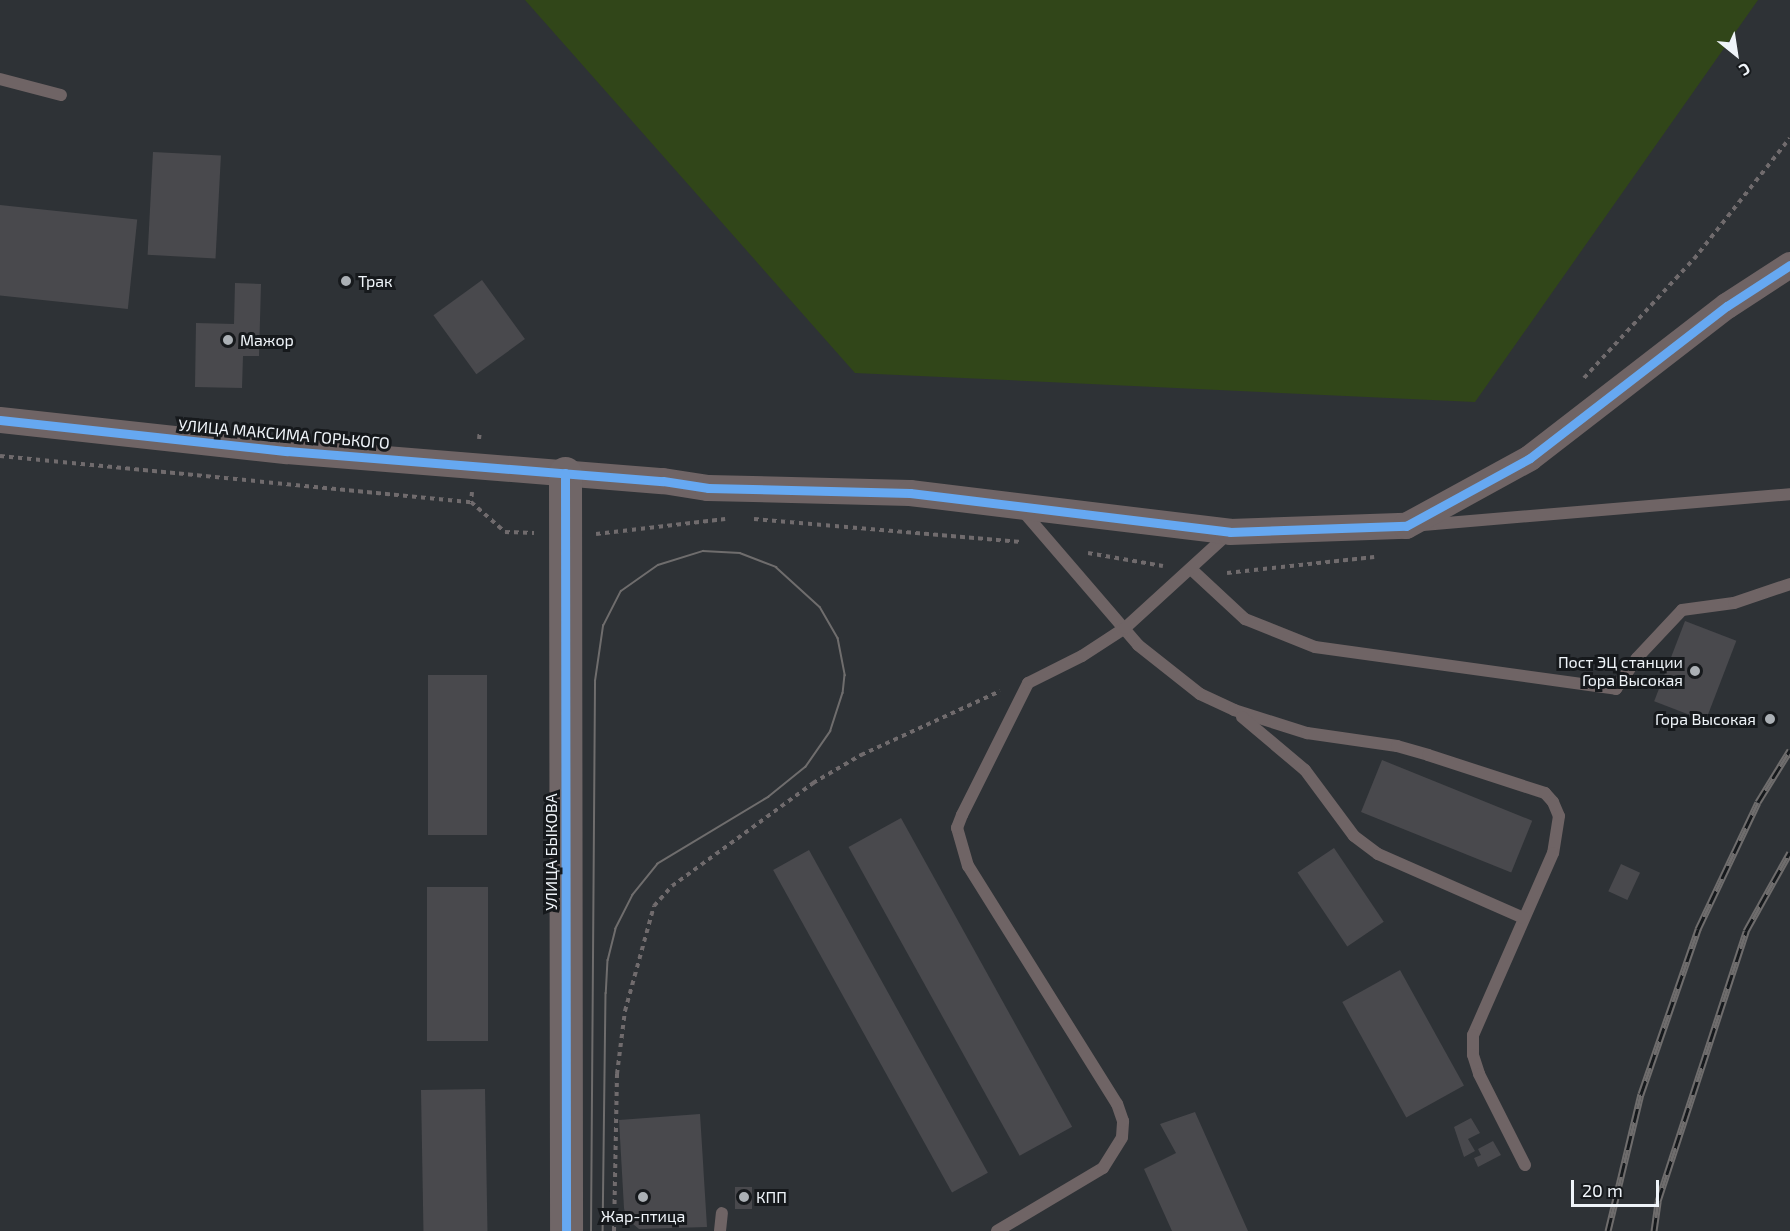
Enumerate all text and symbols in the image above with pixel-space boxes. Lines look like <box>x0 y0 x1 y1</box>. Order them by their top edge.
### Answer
north arrow <box>1706 24 1766 84</box>
text: С <box>1736 59 1754 81</box>
place label: Трак <box>358 271 393 291</box>
marker: Трак <box>339 274 353 288</box>
place label: Мажор <box>240 330 294 350</box>
marker: Мажор <box>221 333 235 347</box>
street label: УЛИЦА МАКСИМА ГОРЬКОГО <box>178 415 390 453</box>
place label: Пост ЭЦ станции Гора Высокая <box>1558 652 1683 690</box>
marker: Пост ЭЦ станции Гора Высокая <box>1688 664 1702 678</box>
place label: Гора Высокая <box>1655 709 1756 729</box>
marker: Гора Высокая <box>1761 710 1779 728</box>
street label: УЛИЦА БЫКОВА <box>541 793 561 911</box>
scale bar <box>1574 1168 1662 1206</box>
text: 20 m <box>1582 1179 1623 1201</box>
place label: КПП <box>756 1187 787 1207</box>
marker: Жар-птица <box>636 1190 650 1204</box>
marker: КПП <box>737 1190 751 1204</box>
place label: Жар-птица <box>601 1206 685 1226</box>

